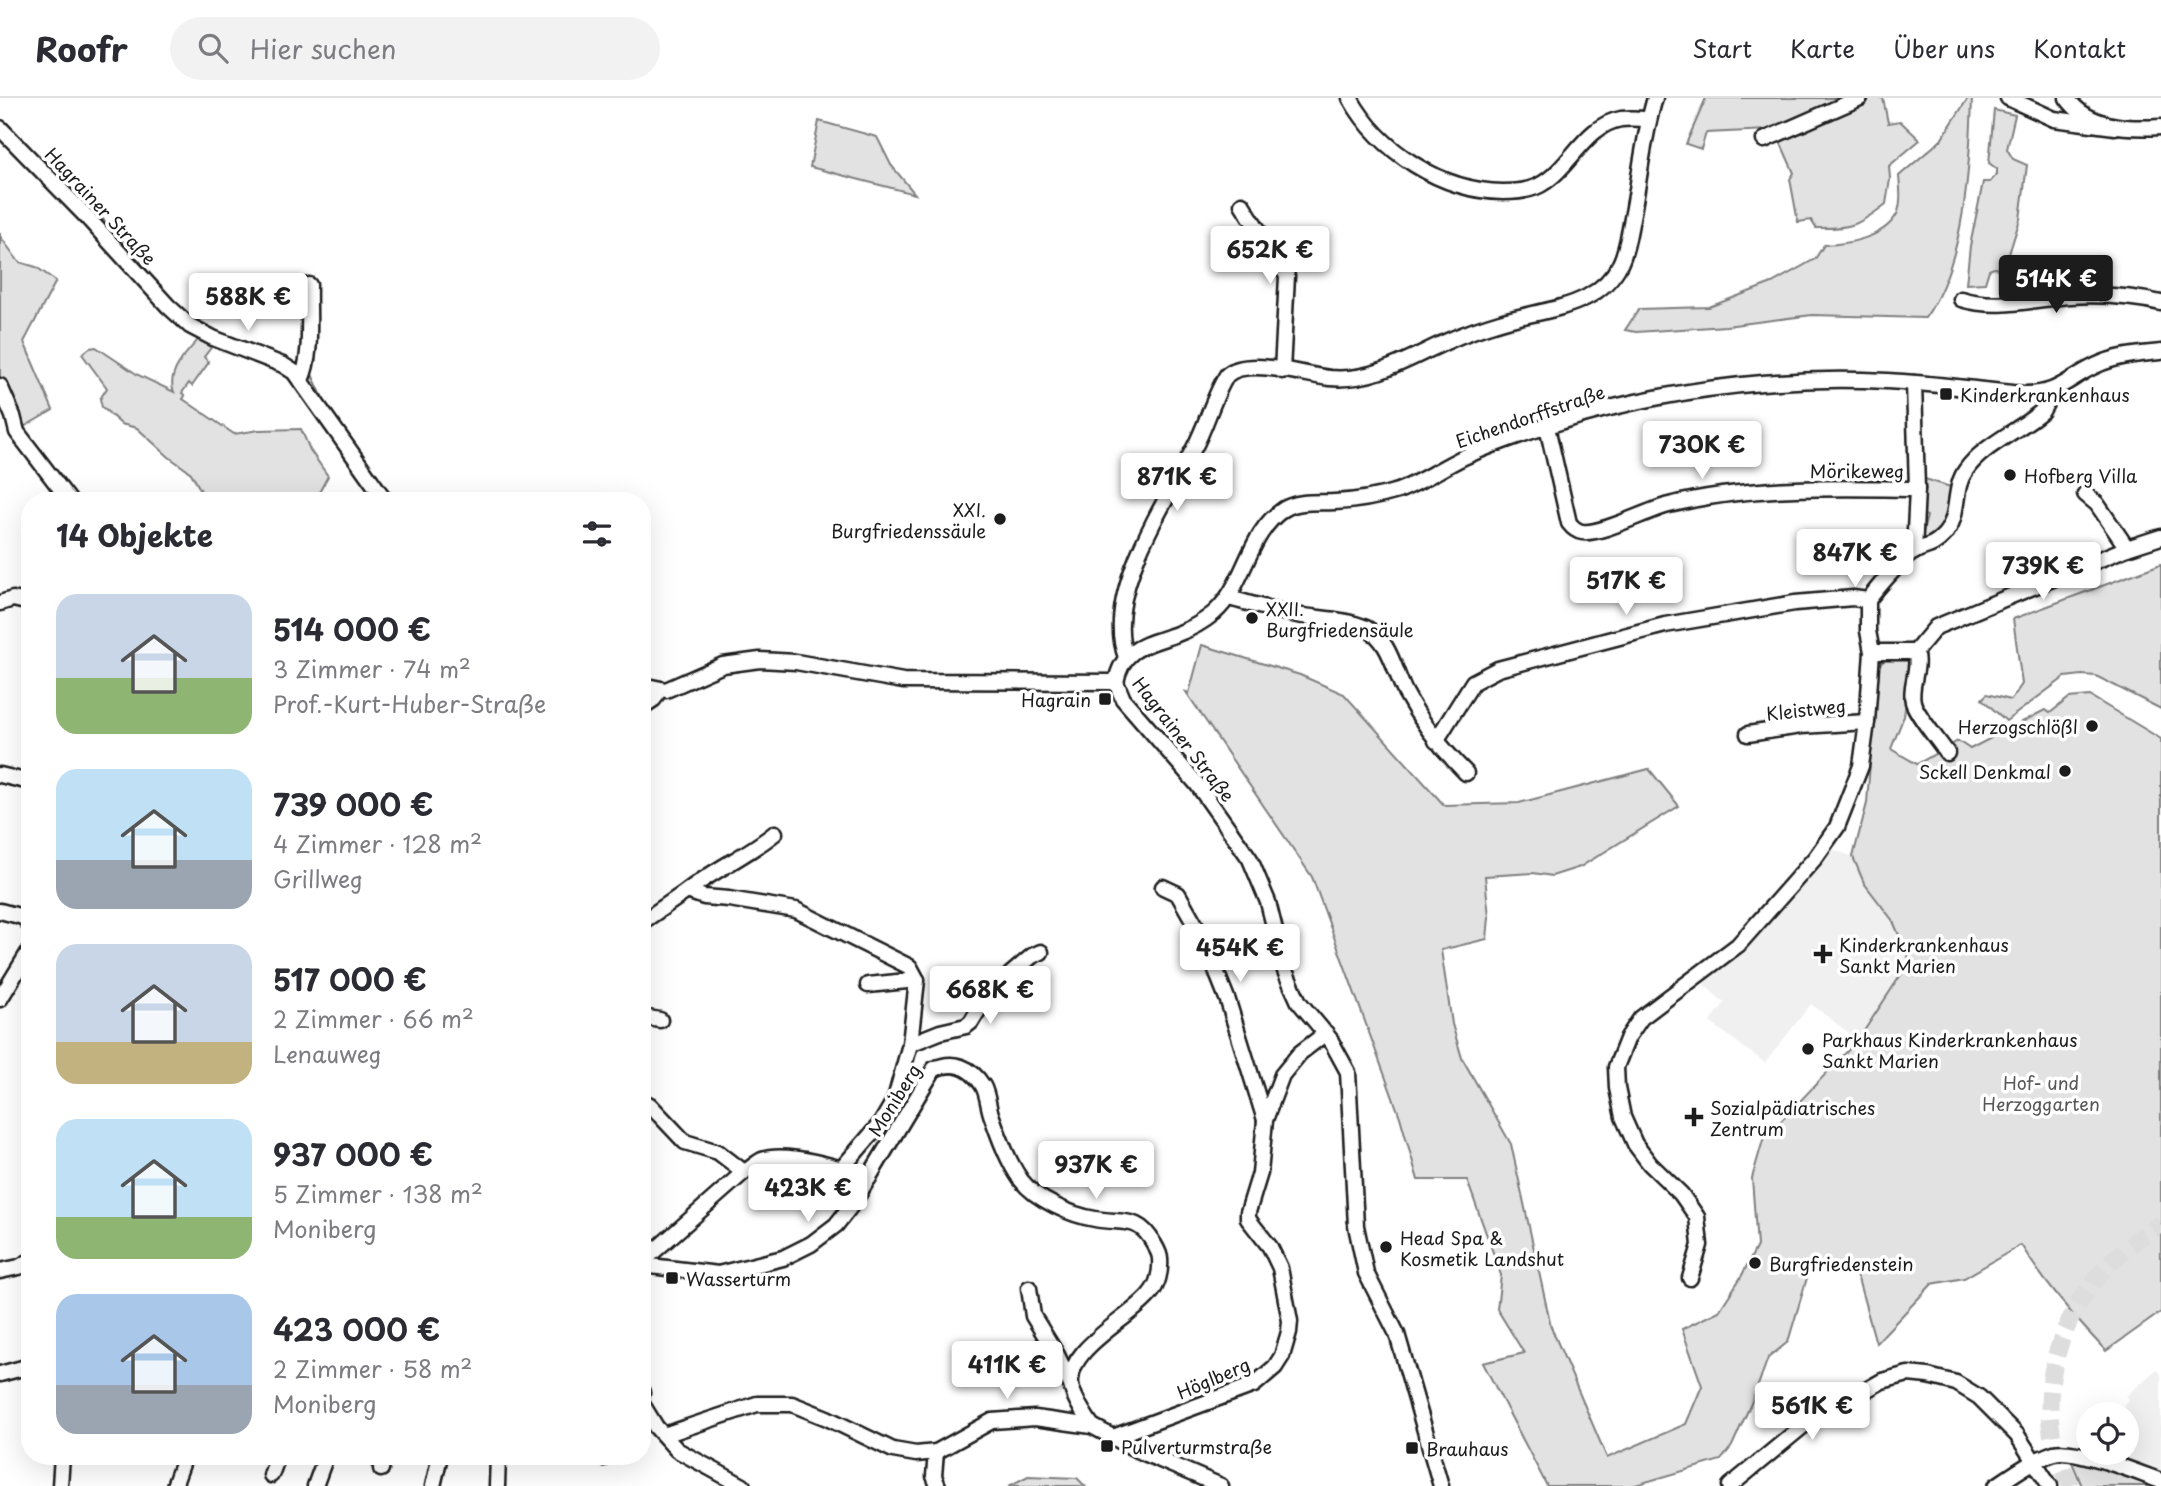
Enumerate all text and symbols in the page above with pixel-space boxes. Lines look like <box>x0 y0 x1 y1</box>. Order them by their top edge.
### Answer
search box <box>170 17 660 80</box>
text: Roofr <box>35 23 128 73</box>
icon: search <box>194 29 232 67</box>
text: Hier suchen <box>250 29 396 68</box>
text: Start <box>1692 30 1752 66</box>
text: Karte <box>1790 30 1855 66</box>
text: Über uns <box>1893 30 1995 66</box>
text: Kontakt <box>2033 30 2126 66</box>
street label: Hagrainer Straße <box>39 141 163 271</box>
pin: 652K € <box>1213 226 1327 286</box>
text: 652K € <box>1226 231 1314 266</box>
pin: 514K € <box>1999 256 2113 315</box>
text: 514K € <box>2015 260 2097 295</box>
pin: 588K € <box>191 274 305 333</box>
text: 588K € <box>205 278 291 313</box>
street label: Eichendorffstraße <box>1452 378 1608 454</box>
place label: Kinderkrankenhaus <box>1960 381 2130 408</box>
marker: Kinderkrankenhaus <box>1938 386 1954 402</box>
pin: 730K € <box>1645 422 1759 481</box>
text: 730K € <box>1659 426 1745 461</box>
pin: 871K € <box>1120 454 1234 513</box>
street label: Mörikeweg <box>1810 457 1904 484</box>
text: 871K € <box>1137 458 1217 493</box>
place label: Hofberg Villa <box>2024 462 2138 489</box>
marker: Hofberg Villa <box>2002 467 2018 483</box>
place label: XXI. Burgfriedenssäule <box>831 496 986 544</box>
marker: XXI. Burgfriedenssäule <box>992 511 1008 527</box>
text: 14 Objekte <box>56 512 213 557</box>
icon: filters <box>578 515 616 553</box>
pin: 847K € <box>1798 530 1912 589</box>
text: 847K € <box>1812 534 1898 569</box>
pin: 739K € <box>1986 542 2100 602</box>
text: 739K € <box>2002 547 2084 582</box>
pin: 517K € <box>1569 558 1683 617</box>
text: 517K € <box>1586 562 1666 597</box>
place label: XXII. Burgfriedensäule <box>1266 595 1414 643</box>
text: 514 000 € <box>273 606 431 651</box>
marker: XXII. Burgfriedensäule <box>1244 610 1260 626</box>
icon: home <box>112 622 196 706</box>
text: 3 Zimmer · 74 m² <box>273 651 471 686</box>
street label: Hagrainer Straße <box>1127 671 1241 807</box>
text: Prof.-Kurt-Huber-Straße <box>273 686 546 721</box>
place label: Hagrain <box>1021 686 1091 713</box>
marker: Hagrain <box>1097 691 1113 707</box>
street label: Kleistweg <box>1765 691 1847 727</box>
place label: Herzogschlößl <box>1958 713 2078 740</box>
marker: Herzogschlößl <box>2084 718 2100 734</box>
place label: Sckell Denkmal <box>1919 758 2051 785</box>
marker: Sckell Denkmal <box>2057 763 2073 779</box>
text: 739 000 € <box>273 781 433 826</box>
icon: home <box>112 797 196 881</box>
text: 4 Zimmer · 128 m² <box>273 826 482 861</box>
text: Grillweg <box>273 861 363 896</box>
pin: 454K € <box>1183 924 1297 984</box>
text: 454K € <box>1196 929 1284 964</box>
place label: Kinderkrankenhaus Sankt Marien <box>1839 931 2009 979</box>
marker: Kinderkrankenhaus Sankt Marien <box>1813 944 1833 964</box>
text: 517 000 € <box>273 956 427 1001</box>
pin: 668K € <box>933 967 1047 1026</box>
text: 668K € <box>946 971 1034 1006</box>
icon: home <box>112 972 196 1056</box>
text: 2 Zimmer · 66 m² <box>273 1001 474 1036</box>
place label: Parkhaus Kinderkrankenhaus Sankt Marien <box>1822 1026 2077 1074</box>
text: Lenauweg <box>273 1036 382 1071</box>
marker: Parkhaus Kinderkrankenhaus Sankt Marien <box>1800 1041 1816 1057</box>
street label: Moniberg <box>861 1059 927 1141</box>
park label: Hof- und Herzoggarten <box>1982 1069 2100 1117</box>
place label: Sozialpädiatrisches Zentrum <box>1710 1094 1875 1142</box>
marker: Sozialpädiatrisches Zentrum <box>1684 1107 1704 1127</box>
text: 937 000 € <box>273 1131 433 1176</box>
pin: 937K € <box>1039 1142 1153 1201</box>
text: 937K € <box>1054 1146 1138 1181</box>
icon: home <box>112 1147 196 1231</box>
pin: 423K € <box>751 1164 865 1224</box>
text: 423K € <box>764 1169 852 1204</box>
text: 5 Zimmer · 138 m² <box>273 1176 483 1211</box>
text: Moniberg <box>273 1211 377 1246</box>
place label: Head Spa & Kosmetik Landshut <box>1400 1224 1564 1272</box>
marker: Head Spa & Kosmetik Landshut <box>1378 1239 1394 1255</box>
place label: Burgfriedenstein <box>1769 1250 1914 1277</box>
marker: Burgfriedenstein <box>1747 1255 1763 1271</box>
place label: Wasserturm <box>686 1265 791 1292</box>
marker: Wasserturm <box>664 1270 680 1286</box>
text: 423 000 € <box>273 1306 440 1351</box>
icon: home <box>112 1322 196 1406</box>
pin: 411K € <box>950 1342 1064 1401</box>
text: 411K € <box>968 1346 1046 1381</box>
street label: Höglberg <box>1172 1350 1254 1406</box>
text: 2 Zimmer · 58 m² <box>273 1351 472 1386</box>
pin: 561K € <box>1755 1382 1869 1442</box>
text: Moniberg <box>273 1386 377 1421</box>
text: 561K € <box>1771 1387 1853 1422</box>
map controls <box>2076 1402 2139 1465</box>
button: locate <box>2076 1402 2139 1465</box>
place label: Pulverturmstraße <box>1121 1433 1272 1460</box>
place label: Brauhaus <box>1426 1435 1509 1462</box>
marker: Pulverturmstraße <box>1099 1438 1115 1454</box>
marker: Brauhaus <box>1404 1440 1420 1456</box>

